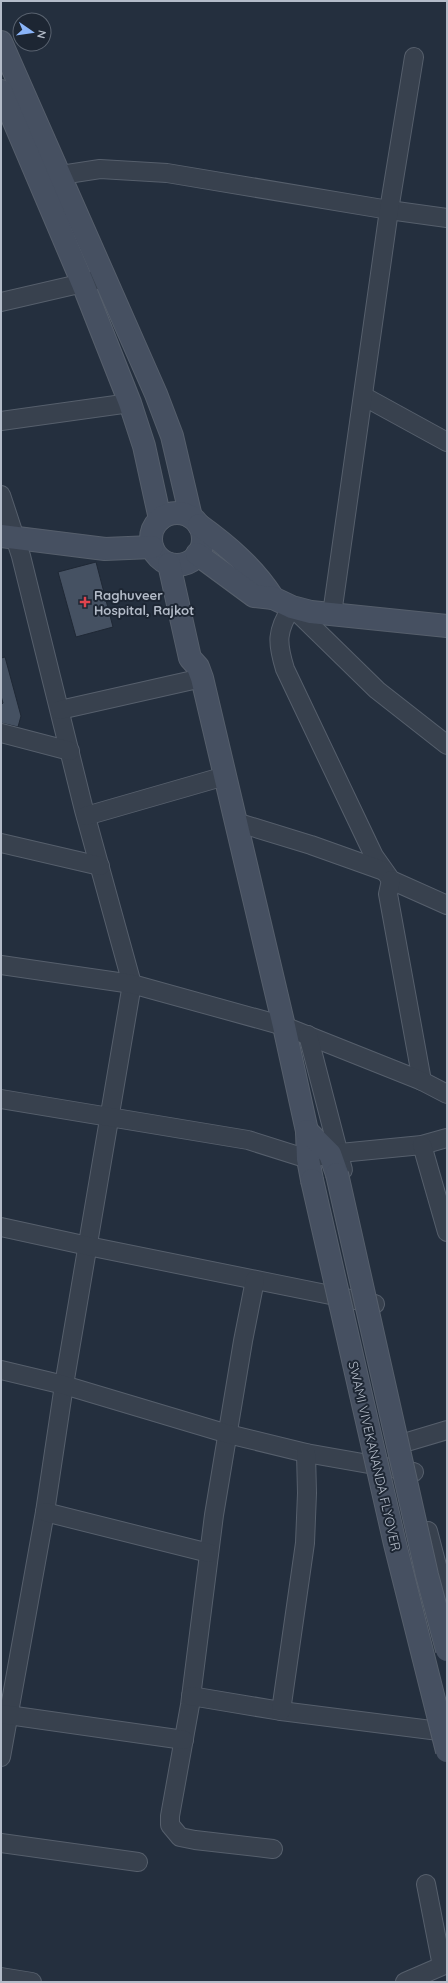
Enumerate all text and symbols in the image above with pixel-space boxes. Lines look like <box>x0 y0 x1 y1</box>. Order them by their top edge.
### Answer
north arrow <box>12 12 52 52</box>
text: N <box>34 29 49 40</box>
place label: Raghuveer Hospital, Rajkot <box>94 587 194 618</box>
marker: Raghuveer Hospital, Rajkot <box>79 596 91 608</box>
street label: SWAMI VIVEKANANDA FLYOVER <box>345 1360 405 1553</box>

